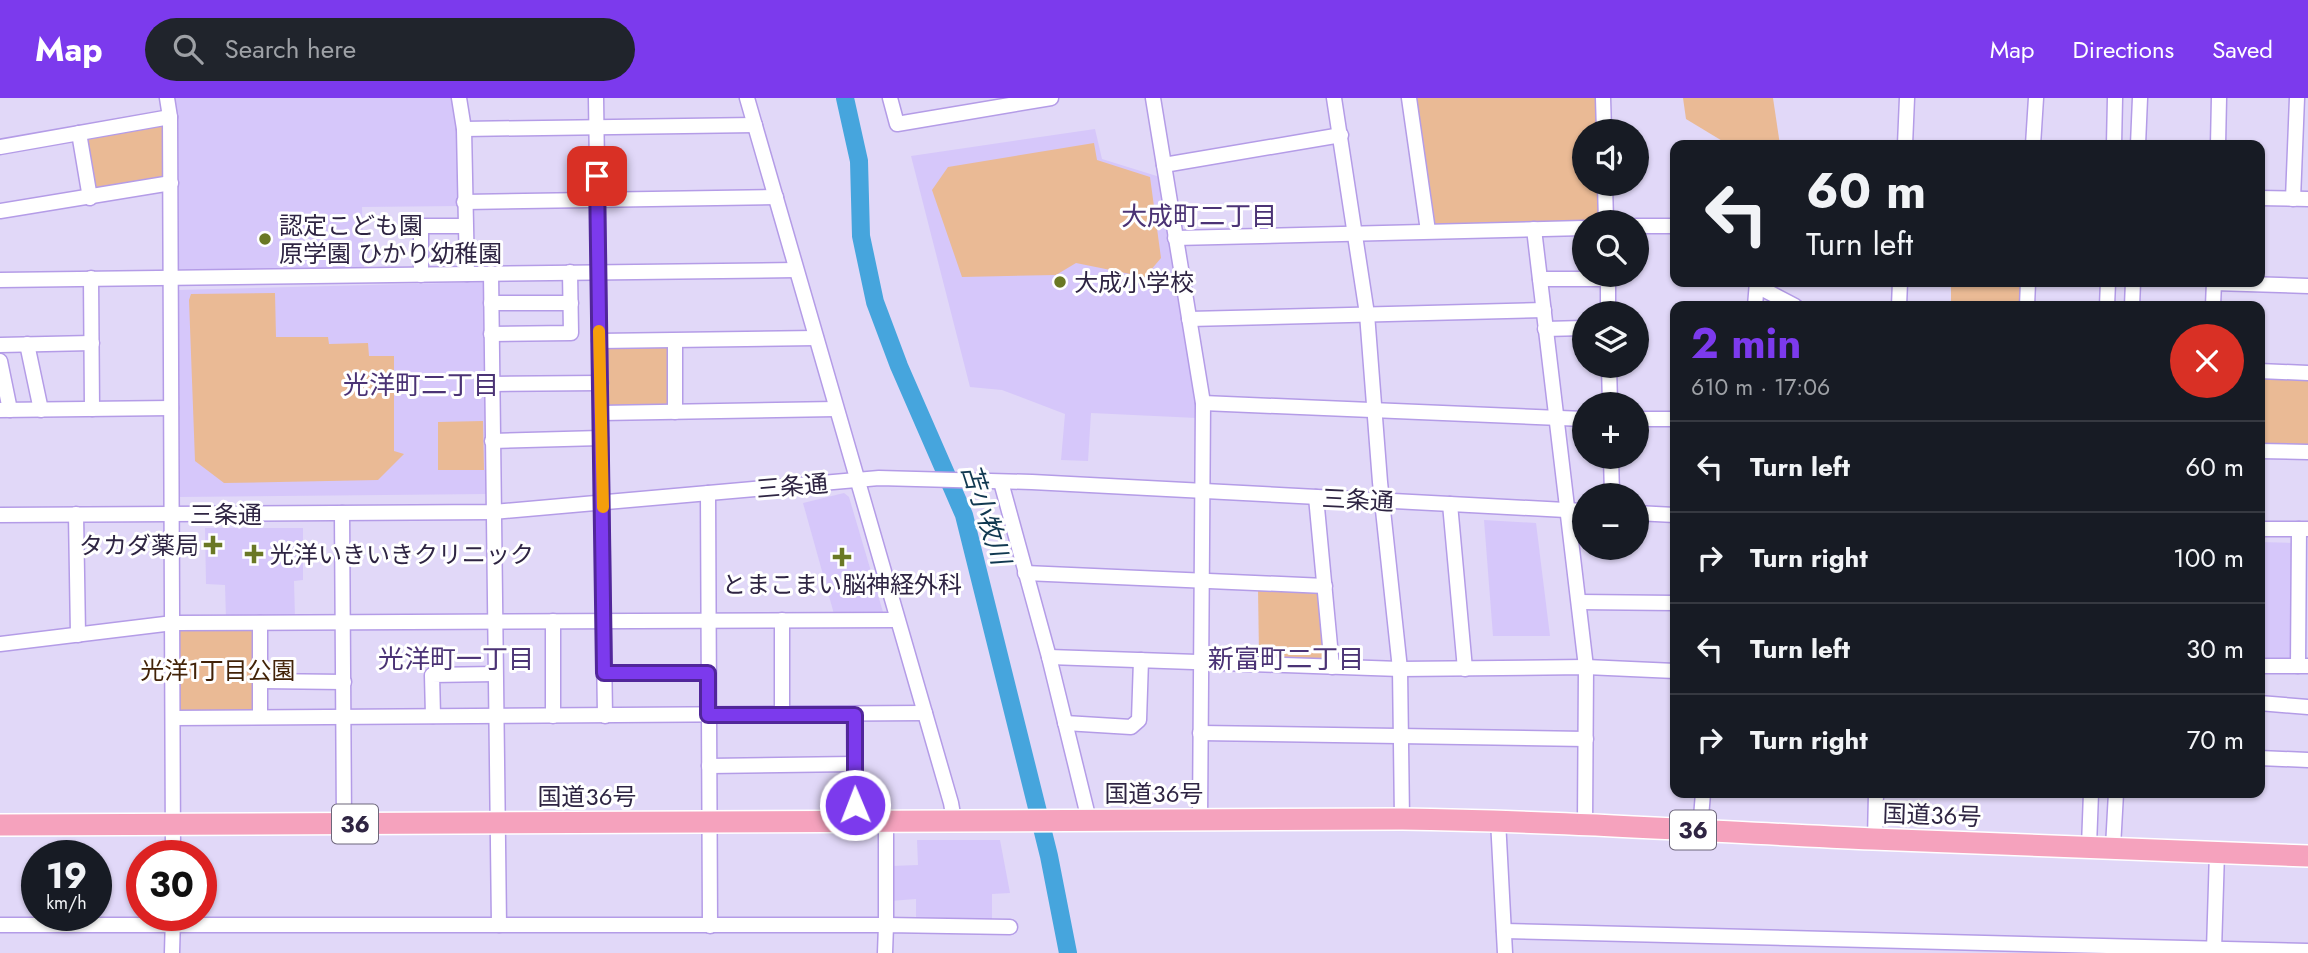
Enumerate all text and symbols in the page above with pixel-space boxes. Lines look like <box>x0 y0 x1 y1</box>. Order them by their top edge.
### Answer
search box <box>145 18 635 81</box>
text: Map <box>35 26 103 73</box>
icon: search <box>169 30 207 68</box>
text: Search here <box>225 30 356 68</box>
text: Map <box>1990 32 2035 67</box>
text: Directions <box>2073 32 2174 67</box>
text: Saved <box>2212 32 2273 67</box>
map controls <box>1572 119 1649 560</box>
button: sound <box>1572 119 1649 196</box>
pin <box>567 146 627 206</box>
text: 60 m <box>1806 156 1926 226</box>
icon: arrive <box>578 157 616 195</box>
icon: left <box>1691 168 1782 259</box>
district label: 大成町二丁目 <box>1121 197 1277 235</box>
place label: 認定こども園 原学園 ひかり幼稚園 <box>279 208 502 271</box>
button: search <box>1572 210 1649 287</box>
text: Turn left <box>1806 221 1913 267</box>
marker: 認定こども園 原学園 ひかり幼稚園 <box>257 231 273 247</box>
place label: 大成小学校 <box>1074 265 1194 300</box>
marker: 大成小学校 <box>1052 274 1068 290</box>
button: layers <box>1572 301 1649 378</box>
text: 2 min <box>1691 313 1801 374</box>
button: close <box>2170 324 2244 398</box>
district label: 光洋町二丁目 <box>343 366 499 404</box>
text: 610 m · 17:06 <box>1691 370 1830 404</box>
button: + <box>1572 392 1649 469</box>
icon: left <box>1691 448 1729 486</box>
text: Turn left <box>1750 448 1850 486</box>
text: 60 m <box>2185 448 2244 486</box>
water label: 苫小牧川 <box>952 459 1021 572</box>
street label: 三条通 <box>755 465 829 507</box>
street label: 三条通 <box>1321 481 1395 519</box>
button: − <box>1572 483 1649 560</box>
street label: 三条通 <box>190 497 262 532</box>
place label: タカダ薬局 <box>79 528 199 563</box>
marker: タカダ薬局 <box>205 537 221 553</box>
place label: 光洋いきいきクリニック <box>270 537 534 572</box>
icon: right <box>1691 539 1729 577</box>
text: Turn right <box>1750 539 1868 577</box>
text: 100 m <box>2173 539 2244 577</box>
marker: 光洋いきいきクリニック <box>244 544 264 564</box>
marker: とまこまい脳神経外科 <box>832 547 852 567</box>
place label: とまこまい脳神経外科 <box>722 567 962 602</box>
icon: left <box>1691 630 1729 668</box>
text: Turn left <box>1750 630 1850 668</box>
text: 30 m <box>2186 630 2244 668</box>
district label: 光洋町一丁目 <box>378 640 534 678</box>
district label: 新富町二丁目 <box>1208 640 1364 678</box>
park label: 光洋1丁目公園 <box>141 653 295 688</box>
icon: right <box>1691 721 1729 759</box>
text: Turn right <box>1750 721 1868 759</box>
text: 70 m <box>2187 721 2244 759</box>
position arrow <box>818 768 892 842</box>
street label: 国道36号 <box>1105 776 1203 811</box>
street label: 国道36号 <box>538 779 636 814</box>
street label: 国道36号 <box>1882 796 1982 834</box>
road number: 36 <box>332 804 378 844</box>
road number: 36 <box>1670 810 1716 850</box>
speed limit sign: 30 <box>126 840 217 931</box>
text: 19 <box>46 851 87 901</box>
text: km/h <box>46 890 87 916</box>

